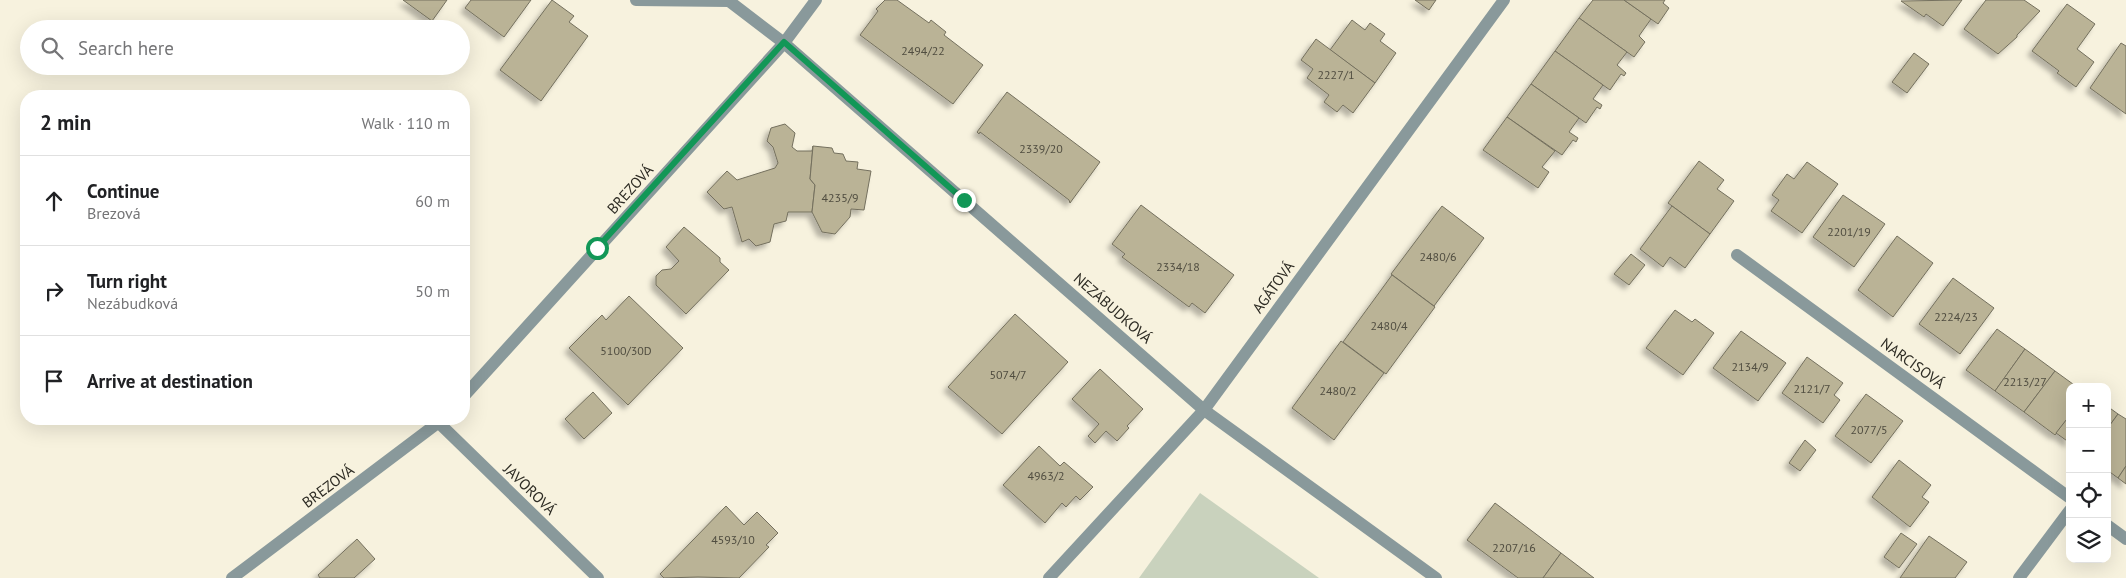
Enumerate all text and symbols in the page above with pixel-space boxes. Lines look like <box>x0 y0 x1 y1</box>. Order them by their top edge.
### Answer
search box <box>20 20 470 75</box>
icon: search <box>38 34 66 62</box>
text: Search here <box>78 36 174 60</box>
house number: 2494/22 <box>901 43 945 58</box>
house number: 2227/1 <box>1318 67 1354 82</box>
text: 2 min <box>40 109 91 136</box>
text: Walk · 110 m <box>361 113 450 133</box>
house number: 2339/20 <box>1019 141 1063 156</box>
street label: BREZOVÁ <box>603 160 657 218</box>
text: Continue <box>87 179 159 203</box>
icon: ahead <box>40 187 68 215</box>
route end <box>953 189 976 212</box>
house number: 4235/9 <box>822 190 858 205</box>
text: 60 m <box>415 191 450 211</box>
text: Brezová <box>87 203 141 223</box>
house number: 2201/19 <box>1827 224 1871 239</box>
route start <box>586 237 609 260</box>
house number: 2480/6 <box>1420 249 1456 264</box>
street label: AGÁTOVÁ <box>1248 257 1298 317</box>
house number: 2334/18 <box>1156 259 1200 274</box>
text: Turn right <box>87 269 167 293</box>
street label: NEZÁBUDKOVÁ <box>1070 269 1156 347</box>
icon: right <box>40 277 68 305</box>
text: 50 m <box>415 281 450 301</box>
text: Nezábudková <box>87 293 178 313</box>
house number: 2224/23 <box>1934 309 1978 324</box>
house number: 2480/4 <box>1371 318 1408 333</box>
street label: NARCISOVÁ <box>1877 333 1949 393</box>
house number: 5100/30D <box>600 343 652 358</box>
house number: 2134/9 <box>1732 359 1768 374</box>
icon: arrive <box>40 367 68 395</box>
house number: 5074/7 <box>990 367 1026 382</box>
text: Arrive at destination <box>87 369 253 393</box>
house number: 2213/27 <box>2003 374 2047 389</box>
house number: 2121/7 <box>1794 381 1830 396</box>
house number: 2480/2 <box>1320 383 1356 398</box>
map controls <box>2066 383 2111 563</box>
button: + <box>2066 383 2111 428</box>
house number: 2077/5 <box>1851 422 1887 437</box>
button: − <box>2066 428 2111 473</box>
street label: JAVOROVÁ <box>499 459 560 519</box>
street label: BREZOVÁ <box>298 460 358 512</box>
house number: 4963/2 <box>1028 468 1064 483</box>
button: locate <box>2066 473 2111 518</box>
button: layers <box>2066 518 2111 563</box>
house number: 4593/10 <box>711 532 755 547</box>
house number: 2207/16 <box>1492 540 1536 555</box>

